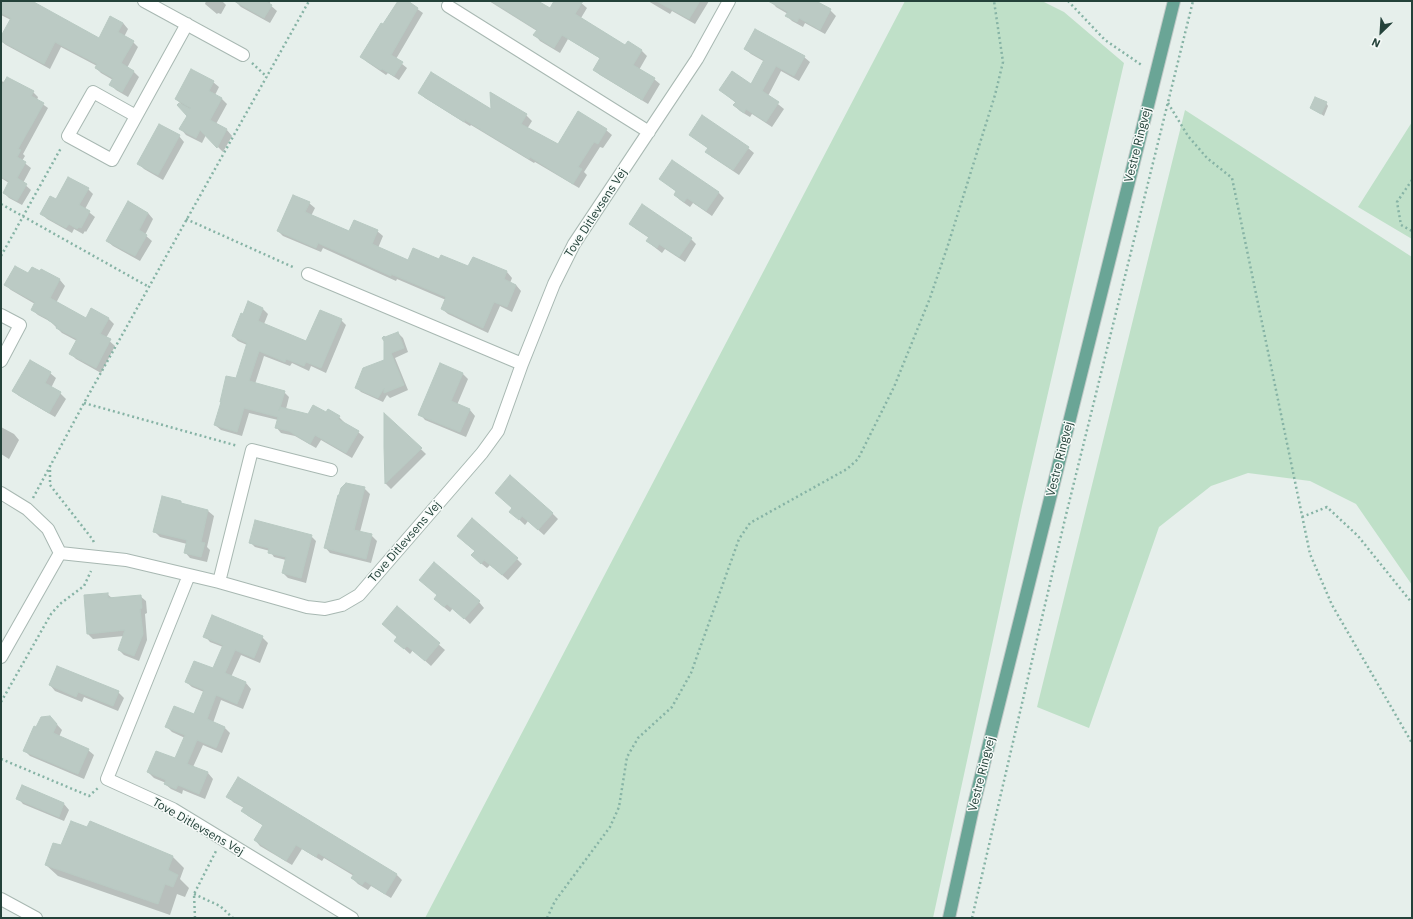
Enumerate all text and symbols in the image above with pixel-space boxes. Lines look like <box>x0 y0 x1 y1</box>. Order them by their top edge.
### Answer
north arrow <box>1361 12 1401 52</box>
text: N <box>1369 35 1382 51</box>
street label: Vestre Ringvej <box>1122 106 1154 184</box>
street label: Tove Ditlevsens Vej <box>562 166 630 260</box>
street label: Vestre Ringvej <box>1044 420 1076 498</box>
street label: Tove Ditlevsens Vej <box>366 498 444 586</box>
street label: Vestre Ringvej <box>966 735 998 813</box>
street label: Tove Ditlevsens Vej <box>150 795 246 859</box>

